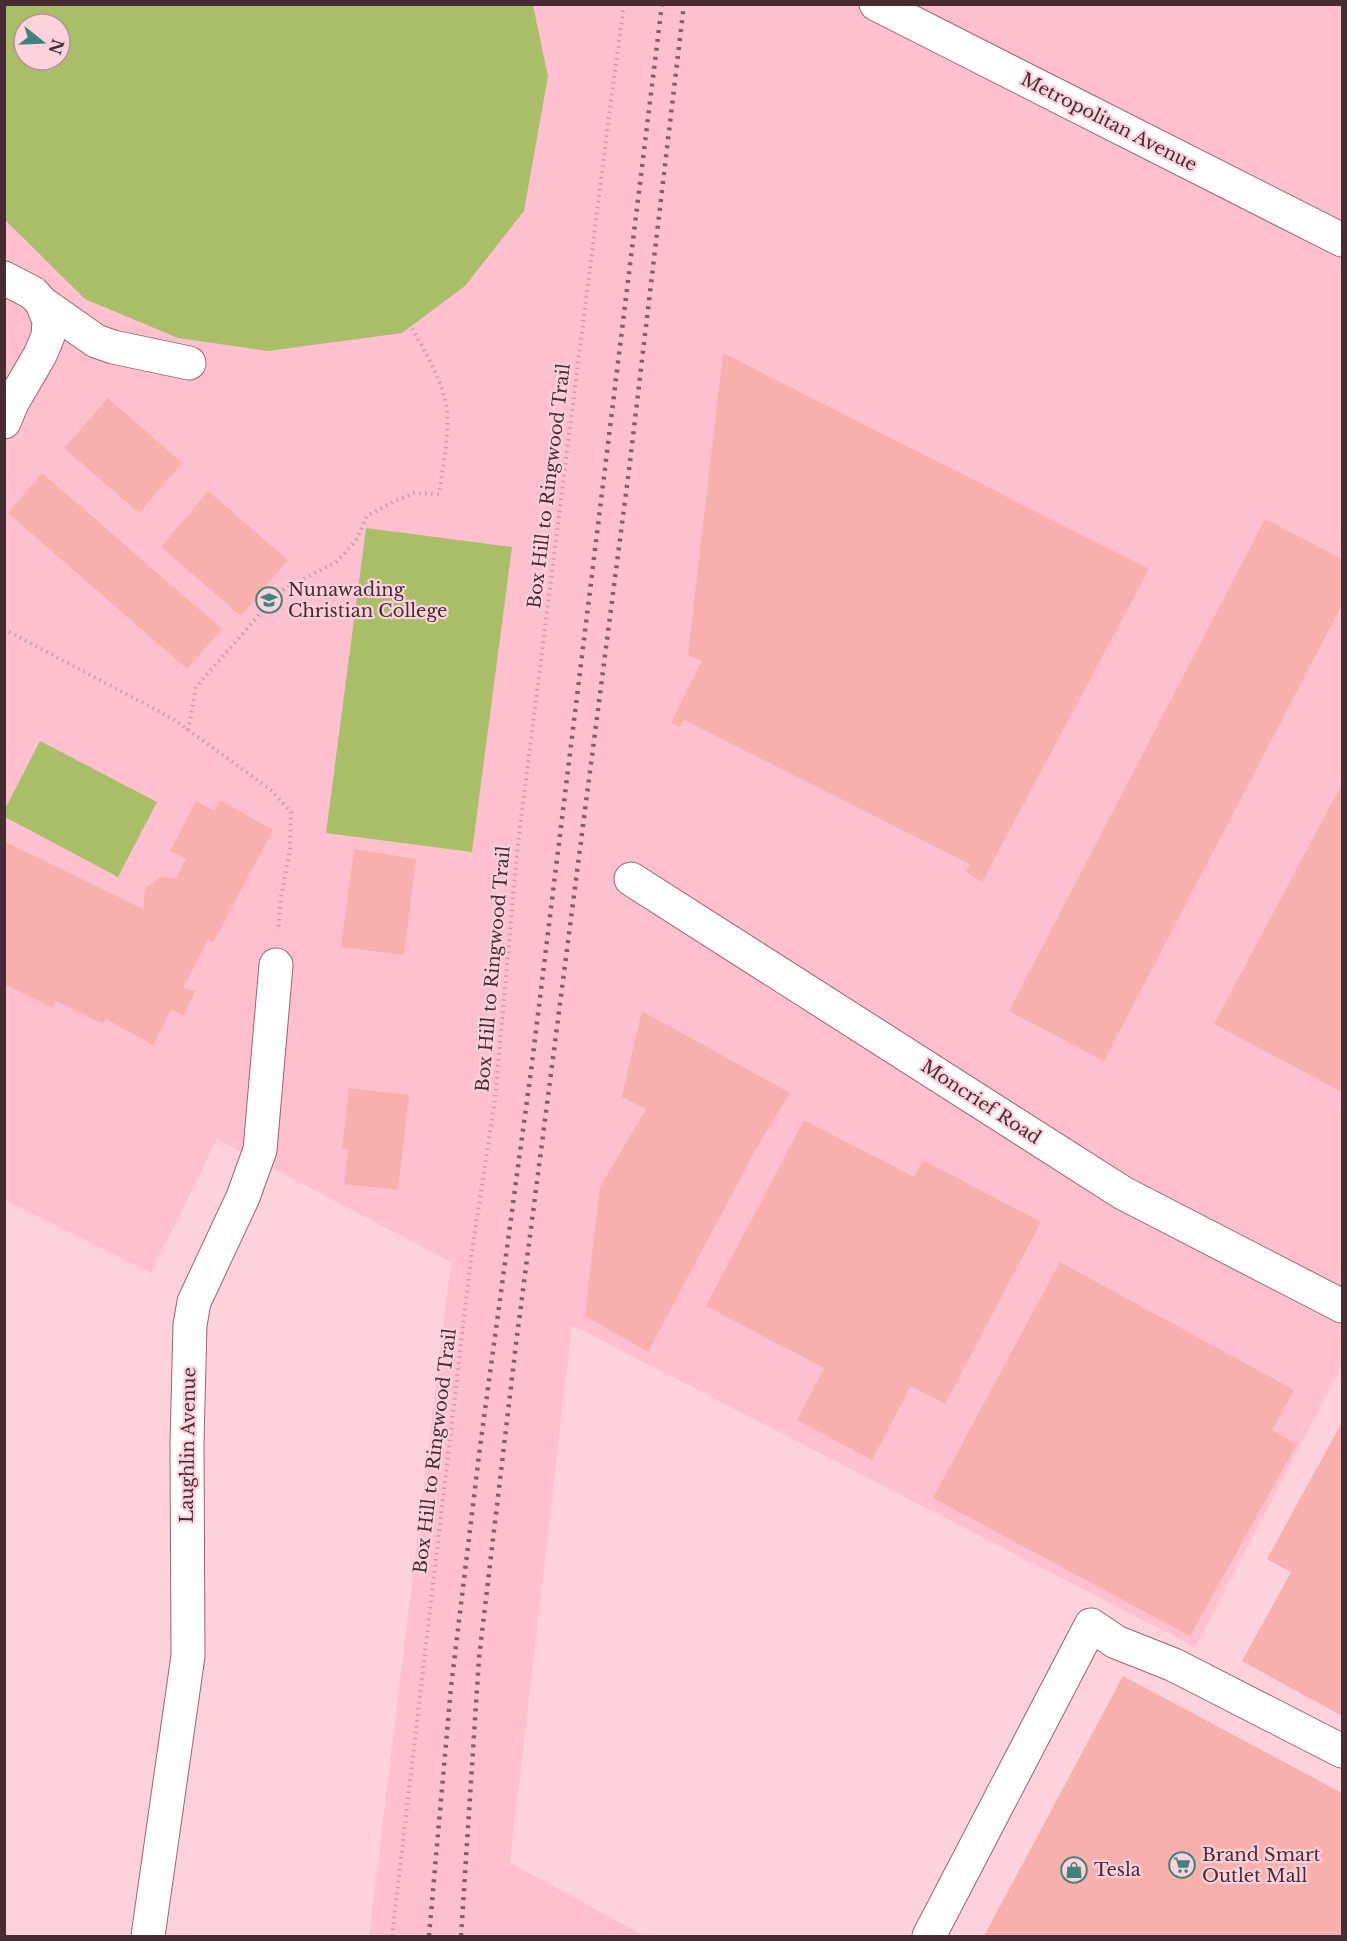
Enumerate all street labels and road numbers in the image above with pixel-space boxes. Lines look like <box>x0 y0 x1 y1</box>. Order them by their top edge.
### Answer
street label: Metropolitan Avenue <box>1017 68 1201 176</box>
street label: Box Hill to Ringwood Trail <box>523 362 575 610</box>
street label: Box Hill to Ringwood Trail <box>471 845 515 1093</box>
street label: Moncrief Road <box>917 1055 1045 1149</box>
street label: Box Hill to Ringwood Trail <box>409 1327 461 1575</box>
street label: Laughlin Avenue <box>176 1367 200 1523</box>

